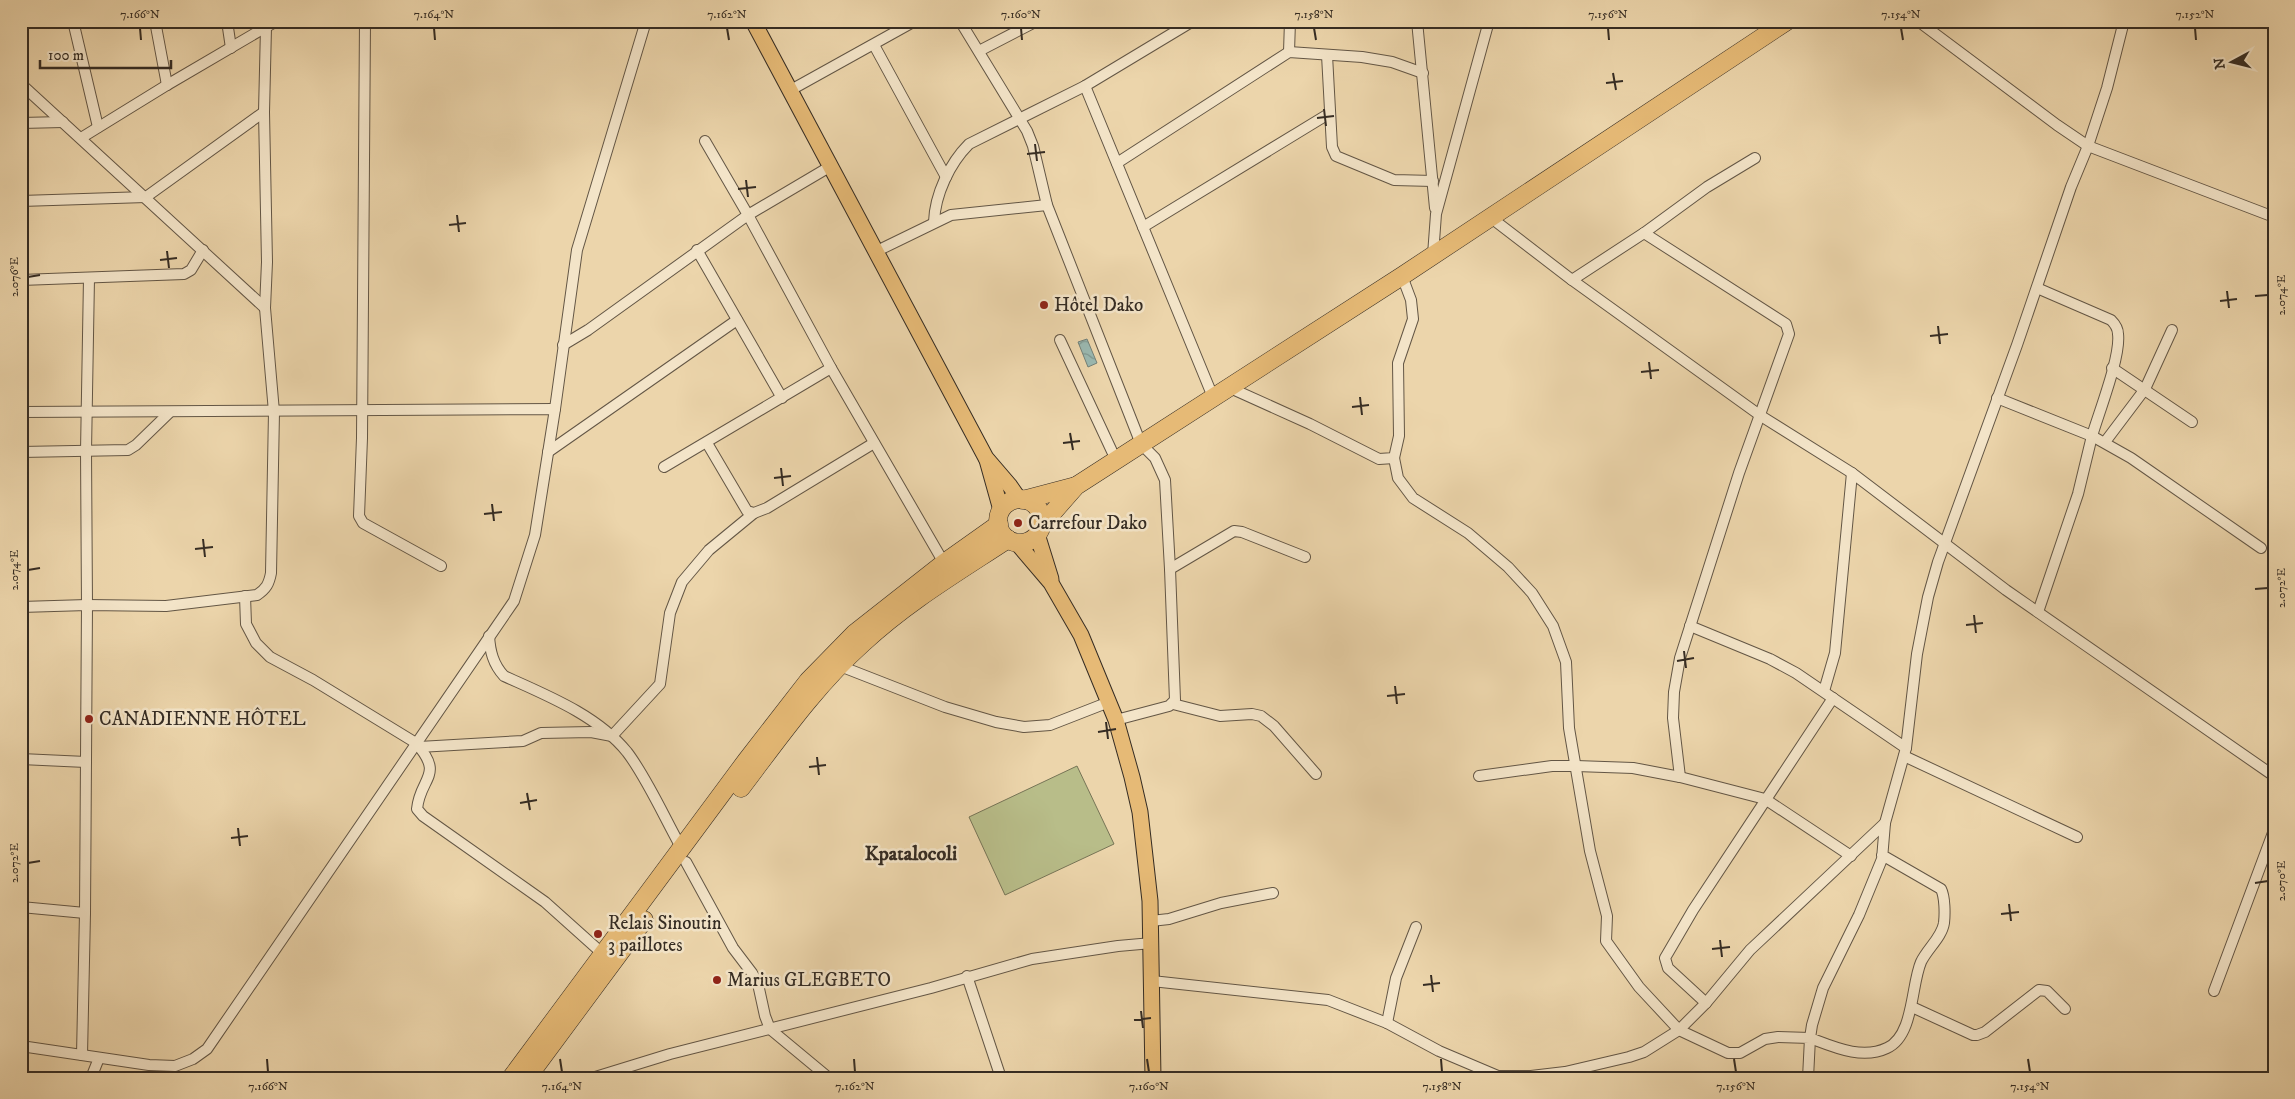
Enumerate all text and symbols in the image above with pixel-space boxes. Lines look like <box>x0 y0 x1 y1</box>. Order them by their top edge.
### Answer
text: 7.166°N <box>120 7 160 22</box>
text: 7.164°N <box>414 7 454 22</box>
text: 7.162°N <box>707 7 747 22</box>
text: 7.160°N <box>1001 7 1041 22</box>
text: 7.158°N <box>1294 7 1334 22</box>
text: 7.156°N <box>1588 7 1628 22</box>
text: 7.154°N <box>1881 7 1921 22</box>
text: 7.152°N <box>2176 7 2215 22</box>
scale bar <box>40 38 171 70</box>
north arrow <box>2208 38 2258 88</box>
text: 100 m <box>48 46 84 65</box>
text: N <box>2210 56 2230 70</box>
text: 2.076°E <box>7 256 22 297</box>
text: 2.074°E <box>2274 274 2289 315</box>
place label: Hôtel Dako <box>1054 294 1143 317</box>
marker: Hôtel Dako <box>1038 299 1050 311</box>
place label: Carrefour Dako <box>1028 512 1147 535</box>
marker: Carrefour Dako <box>1012 517 1024 529</box>
text: 2.074°E <box>7 549 22 590</box>
text: 2.072°E <box>2274 568 2289 608</box>
place label: CANADIENNE HÔTEL <box>99 707 306 731</box>
marker: CANADIENNE HÔTEL <box>83 713 95 725</box>
district label: Kpatalocoli <box>865 842 957 867</box>
text: 2.072°E <box>7 843 22 883</box>
text: 2.070°E <box>2274 860 2289 901</box>
place label: Relais Sinoutin 3 paillotes <box>608 912 722 957</box>
marker: Relais Sinoutin 3 paillotes <box>592 928 604 940</box>
place label: Marius GLEGBETO <box>727 969 891 992</box>
marker: Marius GLEGBETO <box>711 974 723 986</box>
text: 7.166°N <box>248 1079 288 1094</box>
text: 7.164°N <box>542 1079 582 1094</box>
text: 7.162°N <box>835 1079 875 1094</box>
text: 7.160°N <box>1129 1079 1169 1094</box>
text: 7.158°N <box>1422 1079 1462 1094</box>
text: 7.156°N <box>1716 1079 1756 1094</box>
text: 7.154°N <box>2010 1079 2050 1094</box>

